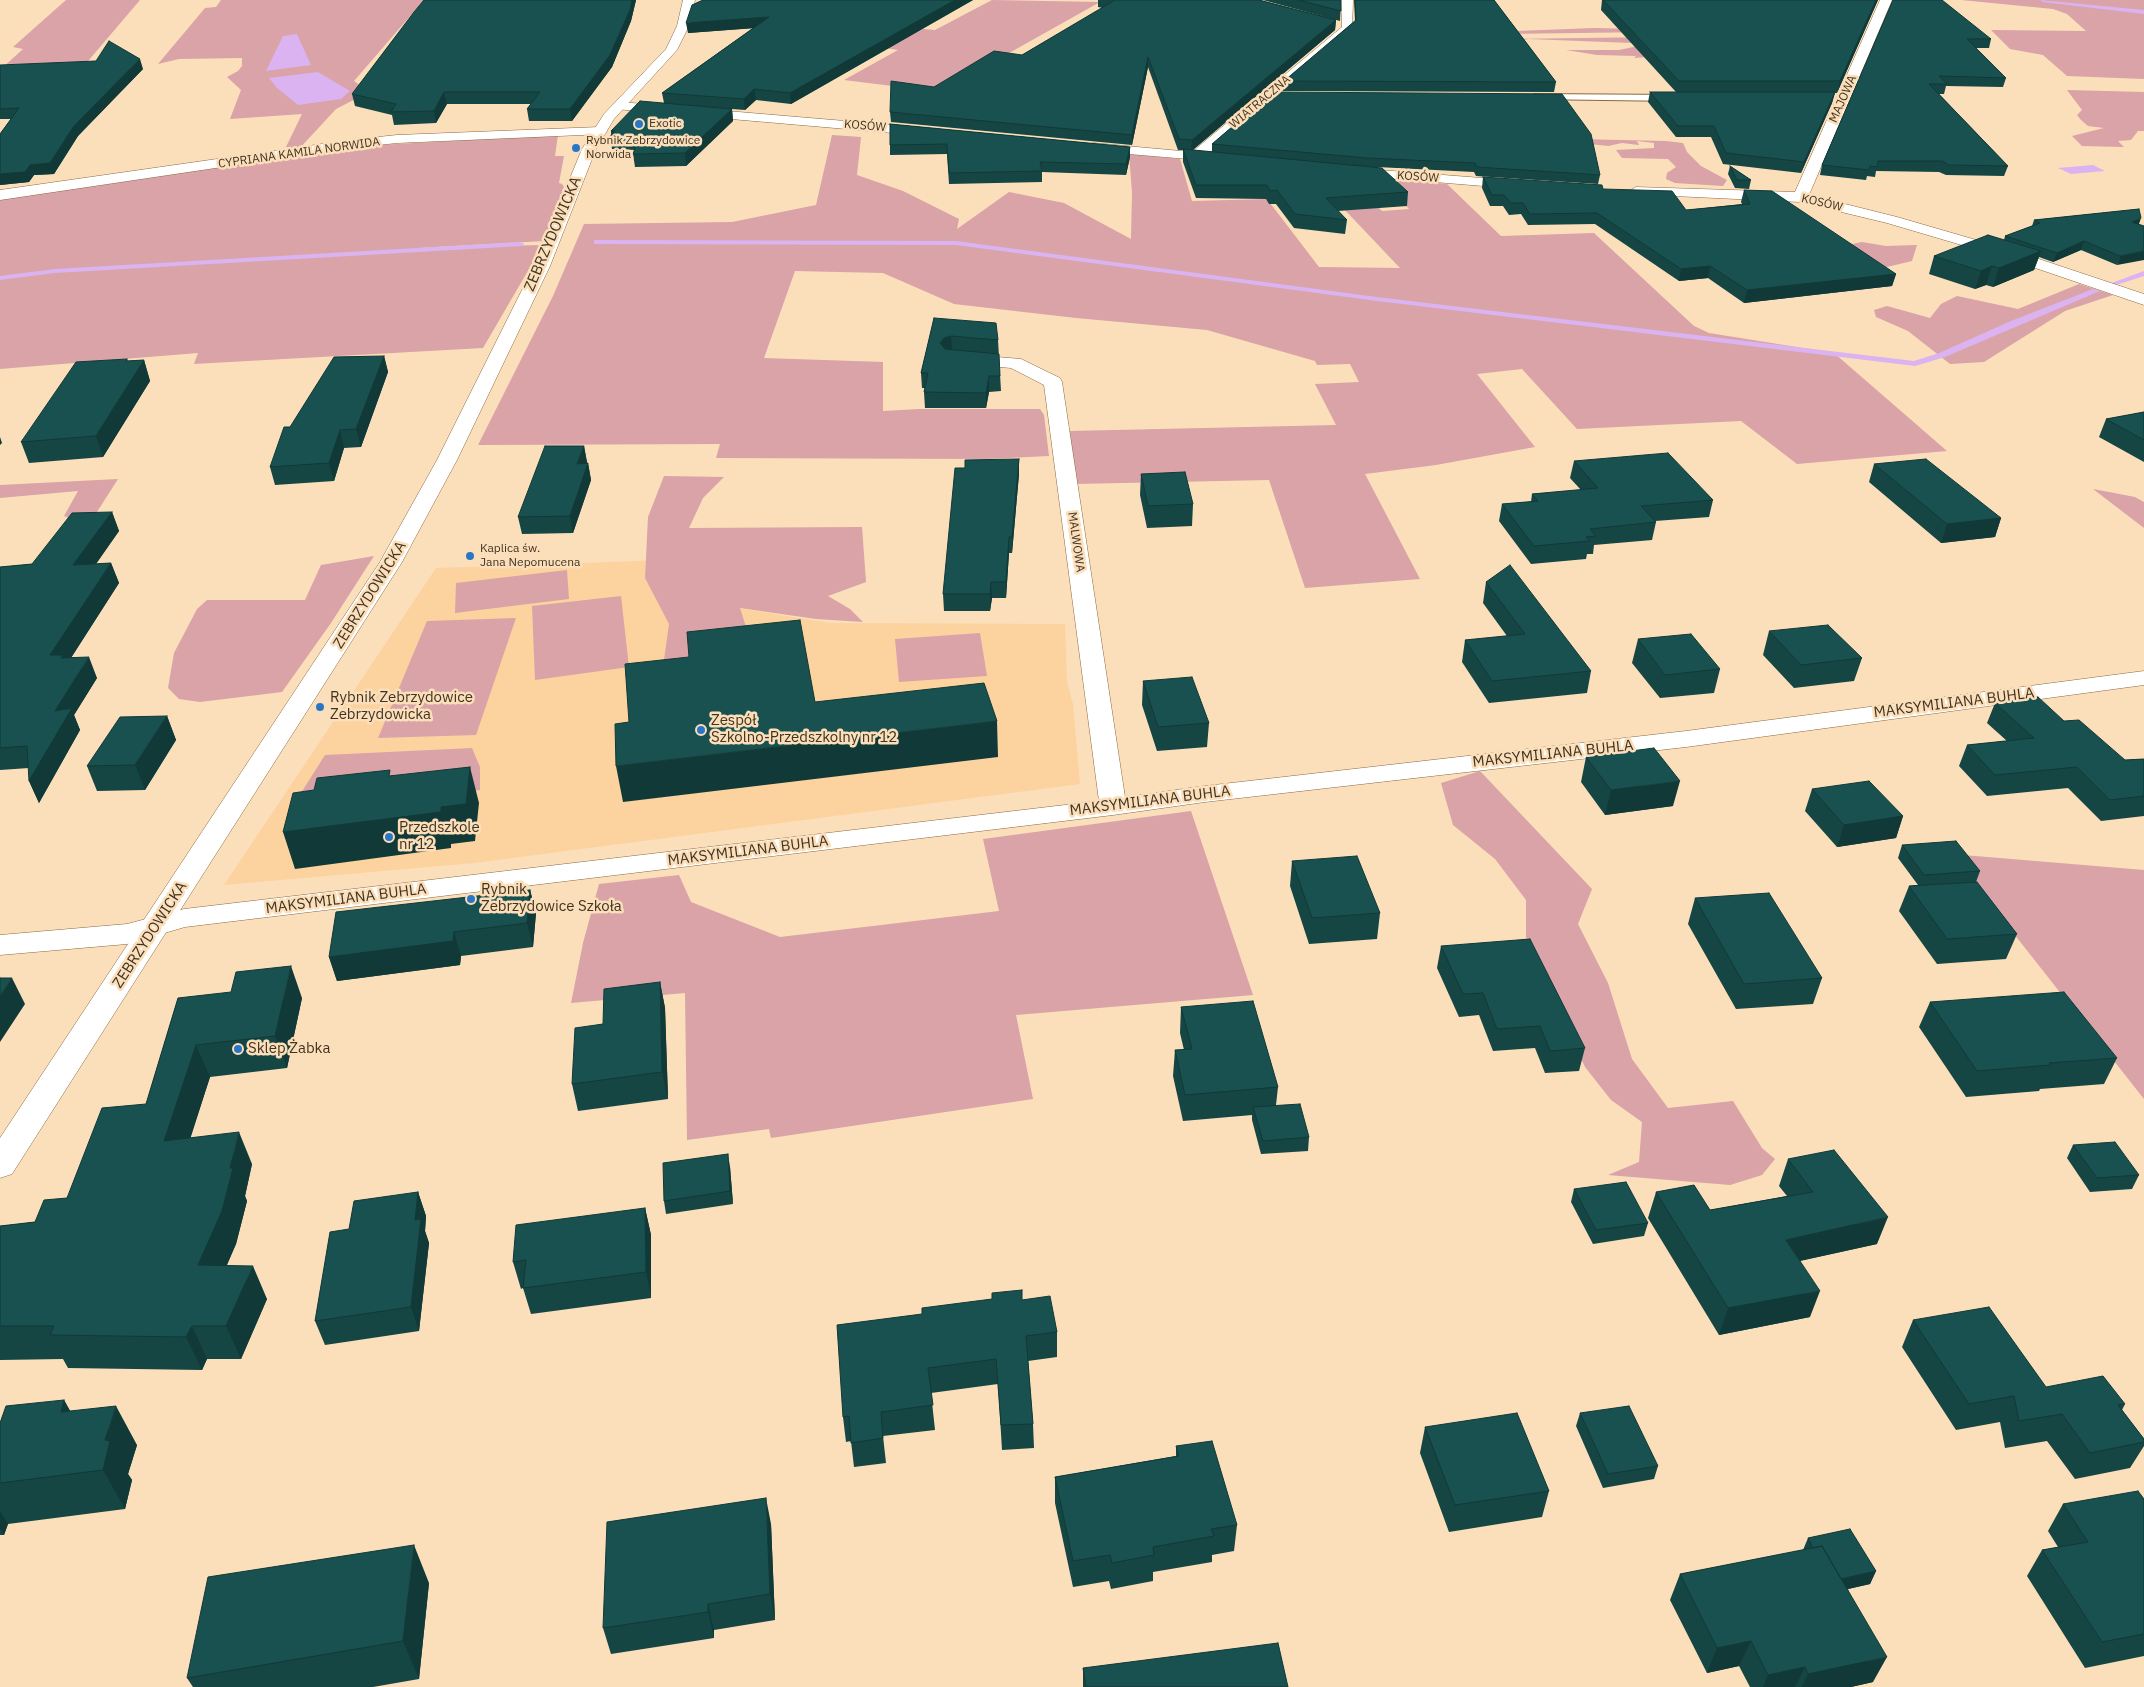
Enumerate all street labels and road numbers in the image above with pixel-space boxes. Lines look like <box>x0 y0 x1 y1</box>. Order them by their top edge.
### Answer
street label: WIATRACZNA <box>1227 72 1293 132</box>
street label: MAJOWA <box>1826 73 1860 125</box>
street label: KOSÓW <box>843 117 887 135</box>
street label: CYPRIANA KAMILA NORWIDA <box>217 135 381 171</box>
street label: KOSÓW <box>1397 168 1439 186</box>
street label: ZEBRZYDOWICKA <box>521 174 585 294</box>
street label: KOSÓW <box>1800 191 1844 215</box>
street label: MALWOWA <box>1065 511 1087 573</box>
street label: ZEBRZYDOWICKA <box>330 538 410 652</box>
street label: MAKSYMILIANA BUHLA <box>1873 684 2035 722</box>
street label: MAKSYMILIANA BUHLA <box>1472 737 1634 771</box>
street label: MAKSYMILIANA BUHLA <box>1069 782 1231 820</box>
street label: MAKSYMILIANA BUHLA <box>667 832 829 870</box>
street label: ZEBRZYDOWICKA <box>109 879 191 991</box>
street label: MAKSYMILIANA BUHLA <box>265 880 427 918</box>

